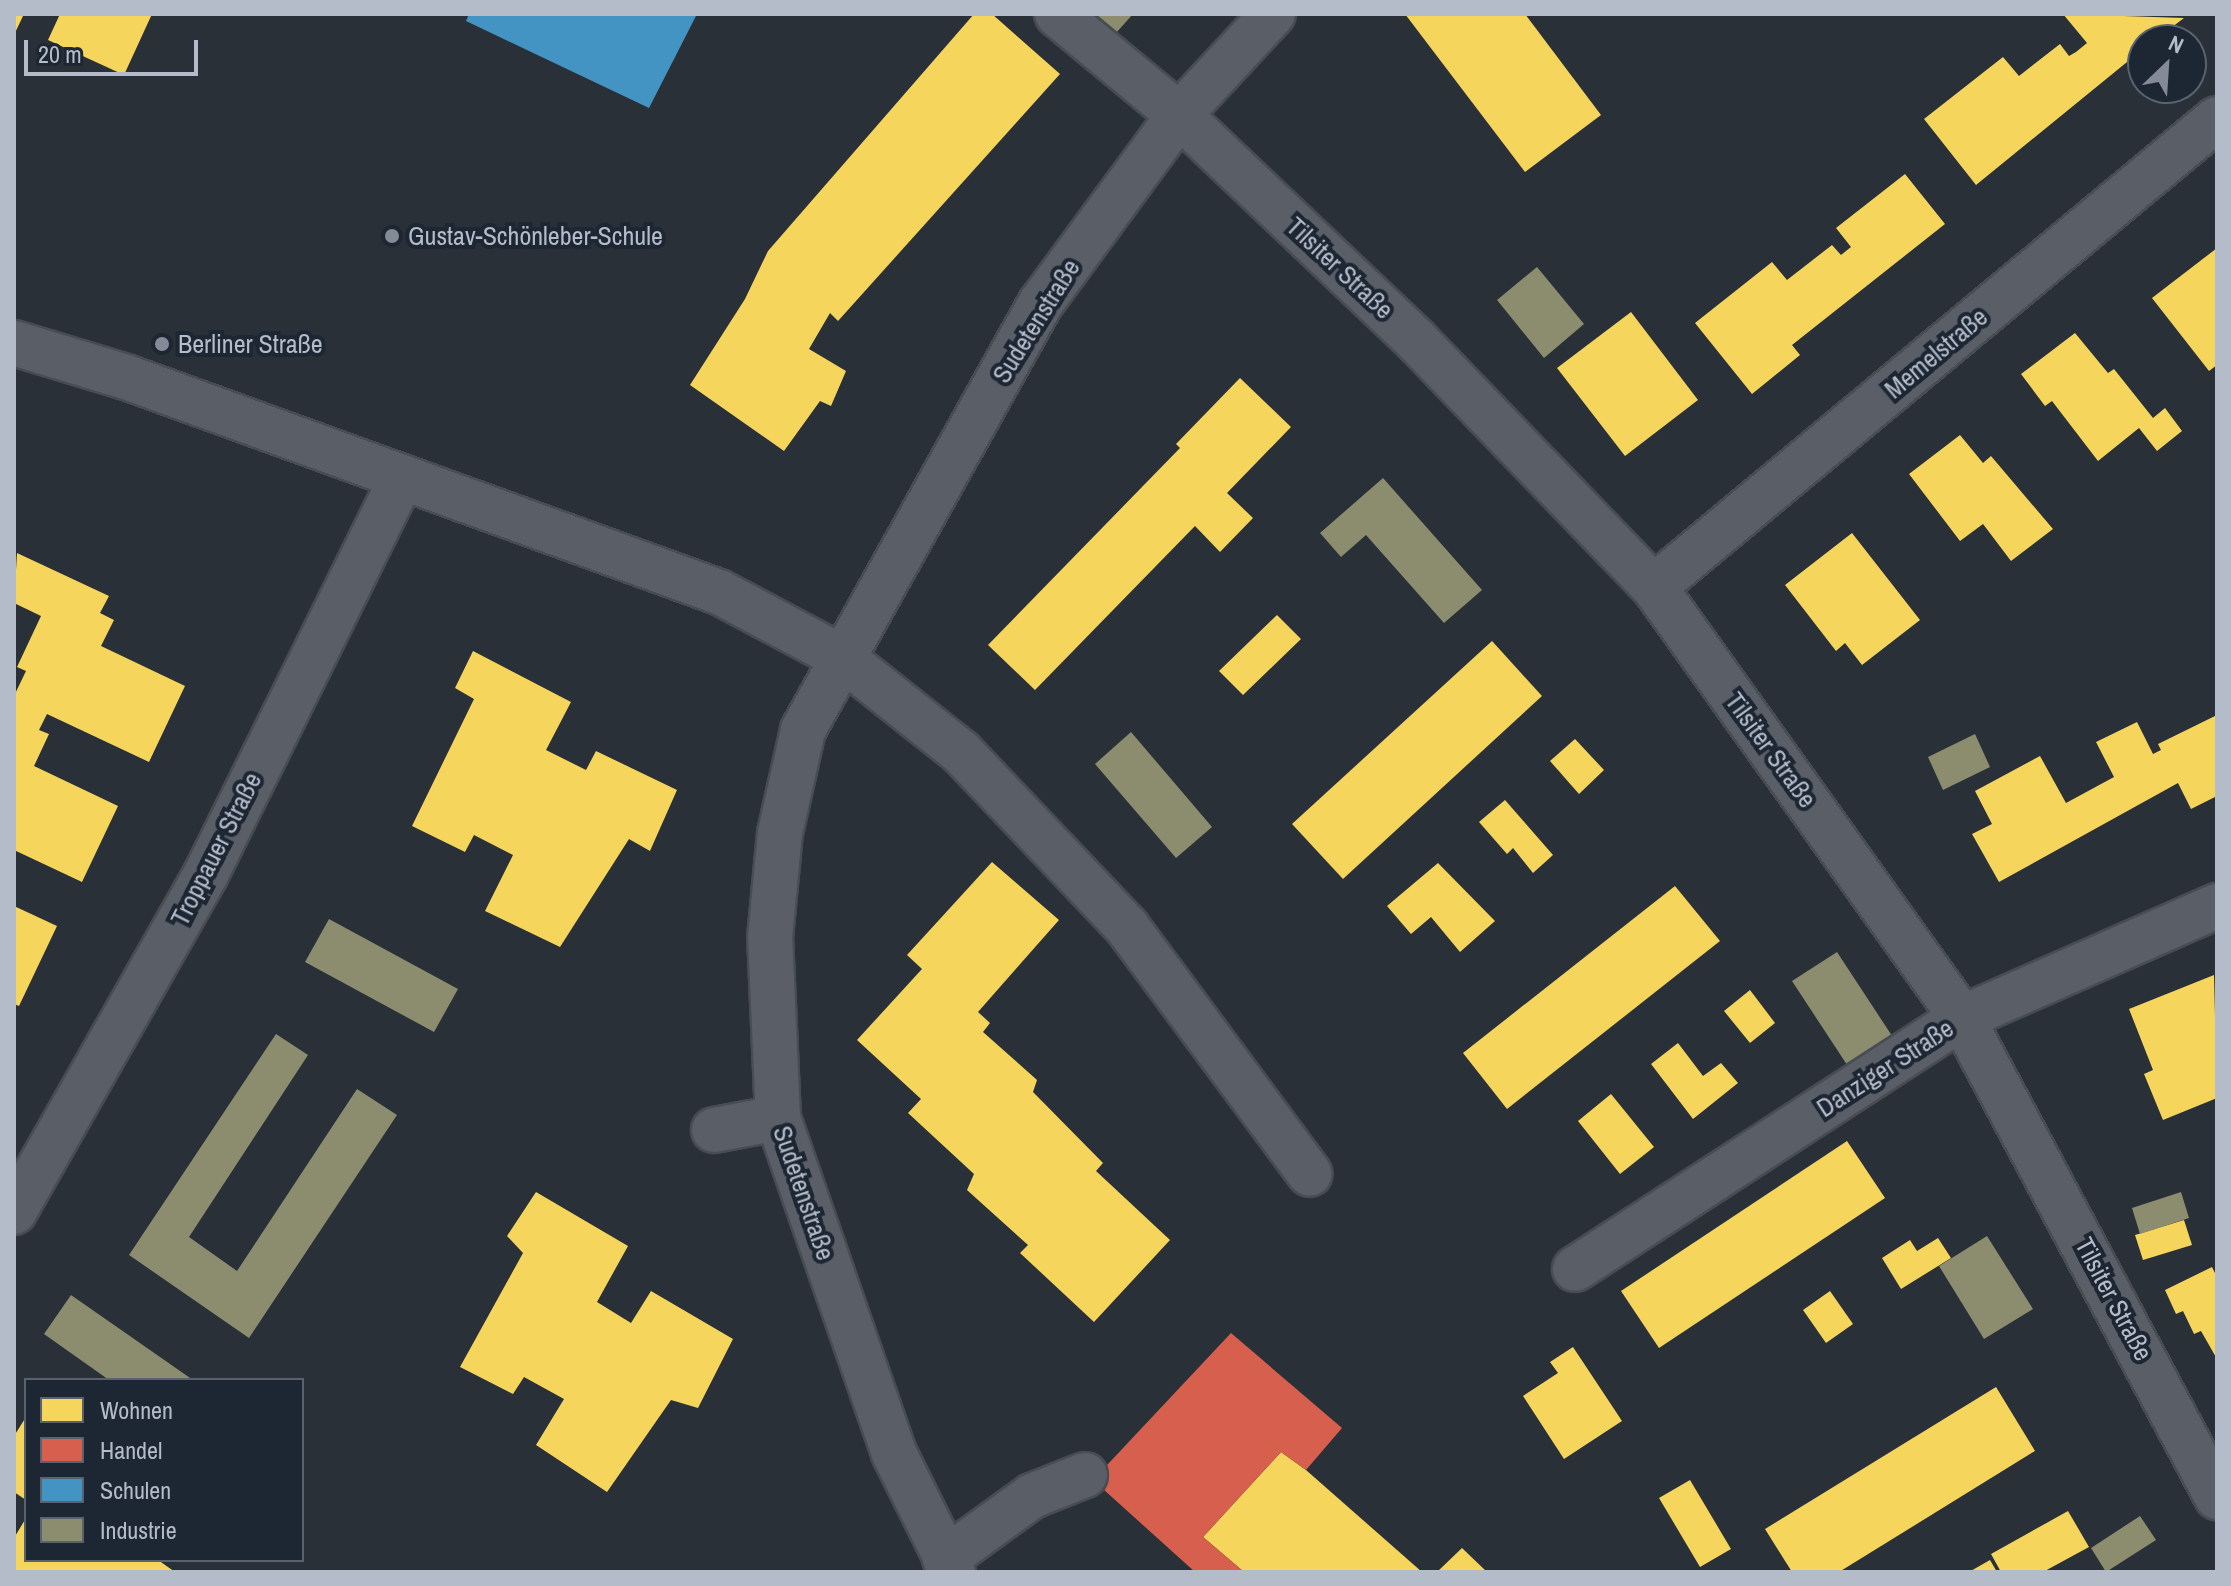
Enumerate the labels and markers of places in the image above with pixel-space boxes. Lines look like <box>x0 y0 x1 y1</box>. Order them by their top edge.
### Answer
place label: Gustav-Schönleber-Schule <box>408 220 663 252</box>
marker: Gustav-Schönleber-Schule <box>383 227 401 245</box>
place label: Berliner Straße <box>178 328 323 360</box>
marker: Berliner Straße <box>153 335 171 353</box>

